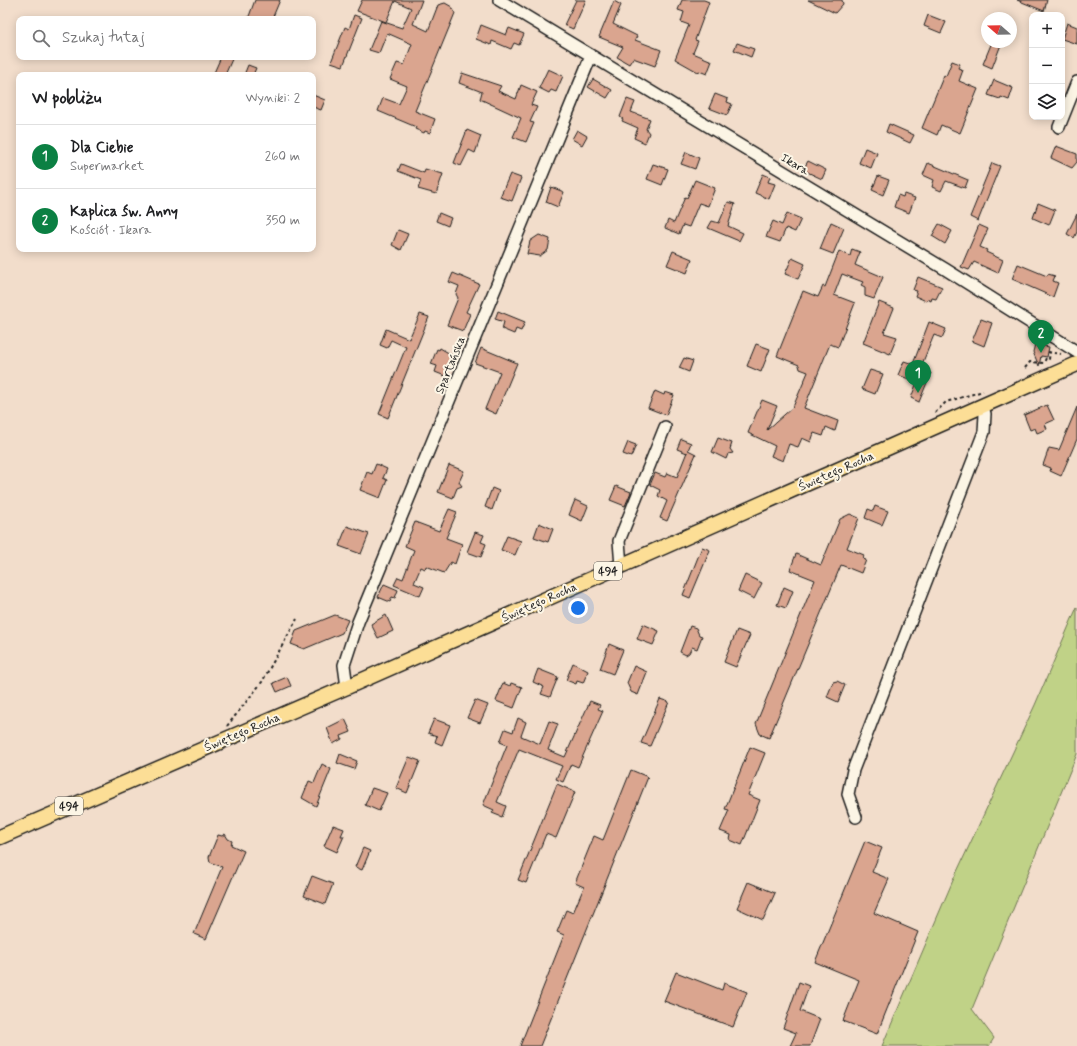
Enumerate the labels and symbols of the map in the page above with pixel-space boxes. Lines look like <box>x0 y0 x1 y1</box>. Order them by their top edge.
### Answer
north arrow <box>981 12 1017 48</box>
street label: Ikara <box>777 150 812 180</box>
pin: 2 <box>1028 320 1054 353</box>
street label: Spartańska <box>432 334 470 396</box>
pin: 1 <box>905 360 931 393</box>
street label: Świętego Rocha <box>796 448 877 497</box>
road number: 494 <box>594 562 622 580</box>
street label: Świętego Rocha <box>499 579 580 628</box>
your location <box>568 598 588 618</box>
street label: Świętego Rocha <box>202 710 283 757</box>
road number: 494 <box>55 797 83 815</box>

